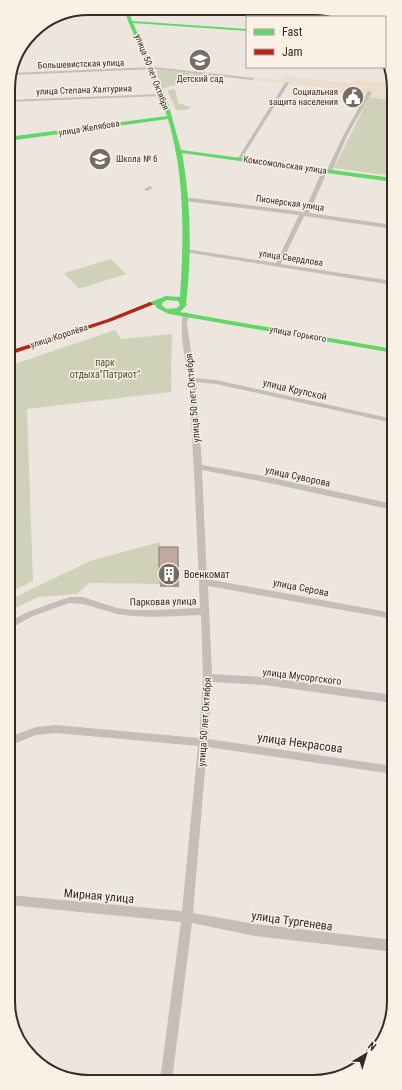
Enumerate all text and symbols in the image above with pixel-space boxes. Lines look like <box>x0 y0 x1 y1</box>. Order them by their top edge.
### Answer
legend <box>246 16 386 68</box>
text: Fast <box>282 25 303 39</box>
street label: улица 50 лет Октября <box>133 33 171 111</box>
text: Jam <box>282 45 303 59</box>
school or university icon: Детский сад <box>187 47 213 73</box>
street label: Большевистская улица <box>38 57 124 71</box>
place label: Детский сад <box>177 74 223 84</box>
street label: улица Степана Халтурина <box>36 83 132 97</box>
public building icon: Социальная защита населения <box>340 84 366 110</box>
place label: Социальная защита населения <box>269 87 338 107</box>
street label: улица Желябова <box>58 118 120 138</box>
school or university icon: Школа № 6 <box>87 146 113 172</box>
place label: Школа № 6 <box>116 154 157 164</box>
street label: Комсомольская улица <box>243 154 327 176</box>
street label: Пионерская улица <box>255 193 325 213</box>
street label: улица Свердлова <box>258 248 324 268</box>
street label: улица Королёва <box>29 322 89 350</box>
street label: улица Горького <box>269 324 328 344</box>
street label: улица 50 лет Октября <box>183 353 202 443</box>
park label: парк отдыха"Патриот" <box>70 357 140 380</box>
street label: улица Крупской <box>262 377 328 402</box>
street label: улица Суворова <box>264 464 332 489</box>
building icon: Военкомат <box>156 561 182 587</box>
place label: Военкомат <box>184 569 229 580</box>
street label: улица Серова <box>272 577 330 598</box>
street label: Парковая улица <box>130 595 197 608</box>
street label: улица Мусоргского <box>262 666 342 687</box>
street label: улица 50 лет Октября <box>196 677 213 767</box>
street label: улица Некрасова <box>257 730 344 756</box>
street label: Мирная улица <box>63 886 135 906</box>
street label: улица Тургенева <box>251 908 334 934</box>
north arrow <box>346 1034 386 1074</box>
text: N <box>365 1039 379 1054</box>

